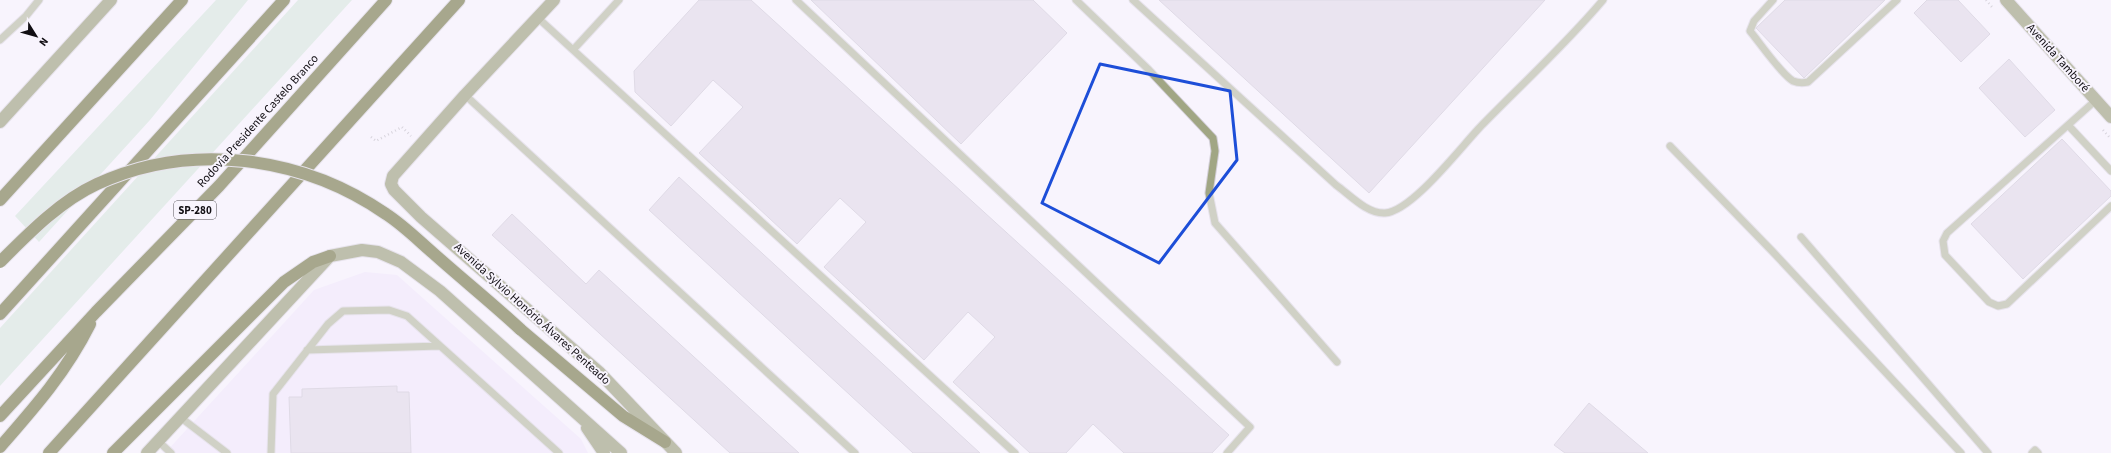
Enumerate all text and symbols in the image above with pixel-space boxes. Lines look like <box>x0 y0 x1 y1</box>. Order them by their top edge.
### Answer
north arrow <box>16 16 56 56</box>
street label: Avenida Tamboré <box>2022 20 2094 96</box>
text: N <box>35 34 52 49</box>
street label: Rodovia Presidente Castelo Branco <box>193 51 323 191</box>
road number: SP-280 <box>174 201 216 219</box>
street label: Avenida Sylvio Honório Álvares Penteado <box>450 239 614 389</box>

